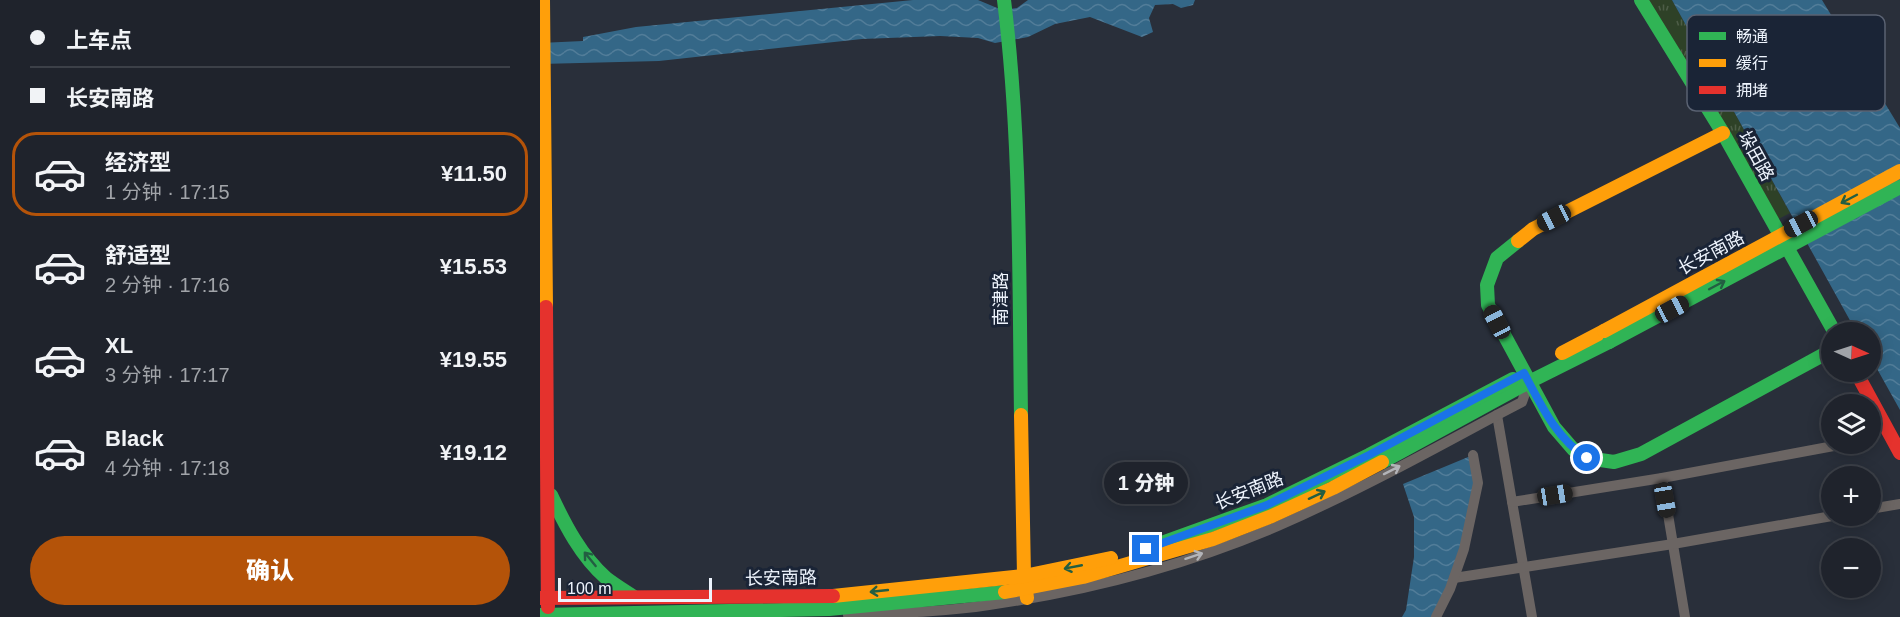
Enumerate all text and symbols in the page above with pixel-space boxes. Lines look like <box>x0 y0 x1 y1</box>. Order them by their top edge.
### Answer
legend <box>1687 15 1885 111</box>
text: 上车点 <box>66 28 132 53</box>
text: 畅通 <box>1736 28 1768 45</box>
text: 缓行 <box>1736 55 1768 72</box>
text: 拥堵 <box>1736 82 1768 99</box>
text: 长安南路 <box>66 86 154 111</box>
street label: 垛田路 <box>1734 128 1778 184</box>
icon: car <box>33 147 87 201</box>
text: 经济型 <box>105 150 171 175</box>
text: ¥11.50 <box>441 161 507 186</box>
text: 1 分钟 · 17:15 <box>105 181 230 203</box>
one-way arrow <box>1840 194 1858 205</box>
car <box>1534 202 1574 234</box>
car <box>1781 208 1821 240</box>
street label: 长安南路 <box>1675 227 1747 279</box>
icon: car <box>33 240 87 294</box>
text: 舒适型 <box>105 243 171 268</box>
text: ¥15.53 <box>440 254 507 279</box>
street label: 南津路 <box>991 272 1011 326</box>
text: 2 分钟 · 17:16 <box>105 274 230 296</box>
one-way arrow <box>1707 279 1725 290</box>
car <box>1652 293 1692 325</box>
car <box>1481 302 1513 342</box>
north arrow <box>1821 322 1881 382</box>
map controls <box>1821 322 1881 598</box>
icon: car <box>33 333 87 387</box>
text: XL <box>105 333 133 358</box>
text: ¥19.55 <box>440 347 507 372</box>
text: 3 分钟 · 17:17 <box>105 364 230 386</box>
button: layers <box>1821 394 1881 454</box>
icon: car <box>33 426 87 480</box>
text: Black <box>105 426 164 451</box>
text: ¥19.12 <box>440 440 507 465</box>
route start <box>1573 444 1600 471</box>
text: 4 分钟 · 17:18 <box>105 457 230 479</box>
callout: 1 分钟 <box>1104 462 1188 504</box>
one-way arrow <box>1383 464 1400 476</box>
button: + <box>1821 466 1881 526</box>
street label: 长安南路 <box>1212 468 1286 514</box>
text: 1 分钟 <box>1118 472 1174 494</box>
car <box>1653 481 1677 519</box>
car <box>1536 483 1574 507</box>
one-way arrow <box>1307 489 1325 501</box>
route end <box>1132 535 1159 562</box>
button: 确认 <box>30 536 510 605</box>
button: − <box>1821 538 1881 598</box>
one-way arrow <box>1184 550 1203 561</box>
one-way arrow <box>584 552 597 568</box>
one-way arrow <box>1063 562 1083 573</box>
street label: 长安南路 <box>745 567 817 589</box>
scale bar <box>558 575 712 602</box>
text: 100 m <box>567 580 611 597</box>
one-way arrow <box>870 585 890 596</box>

